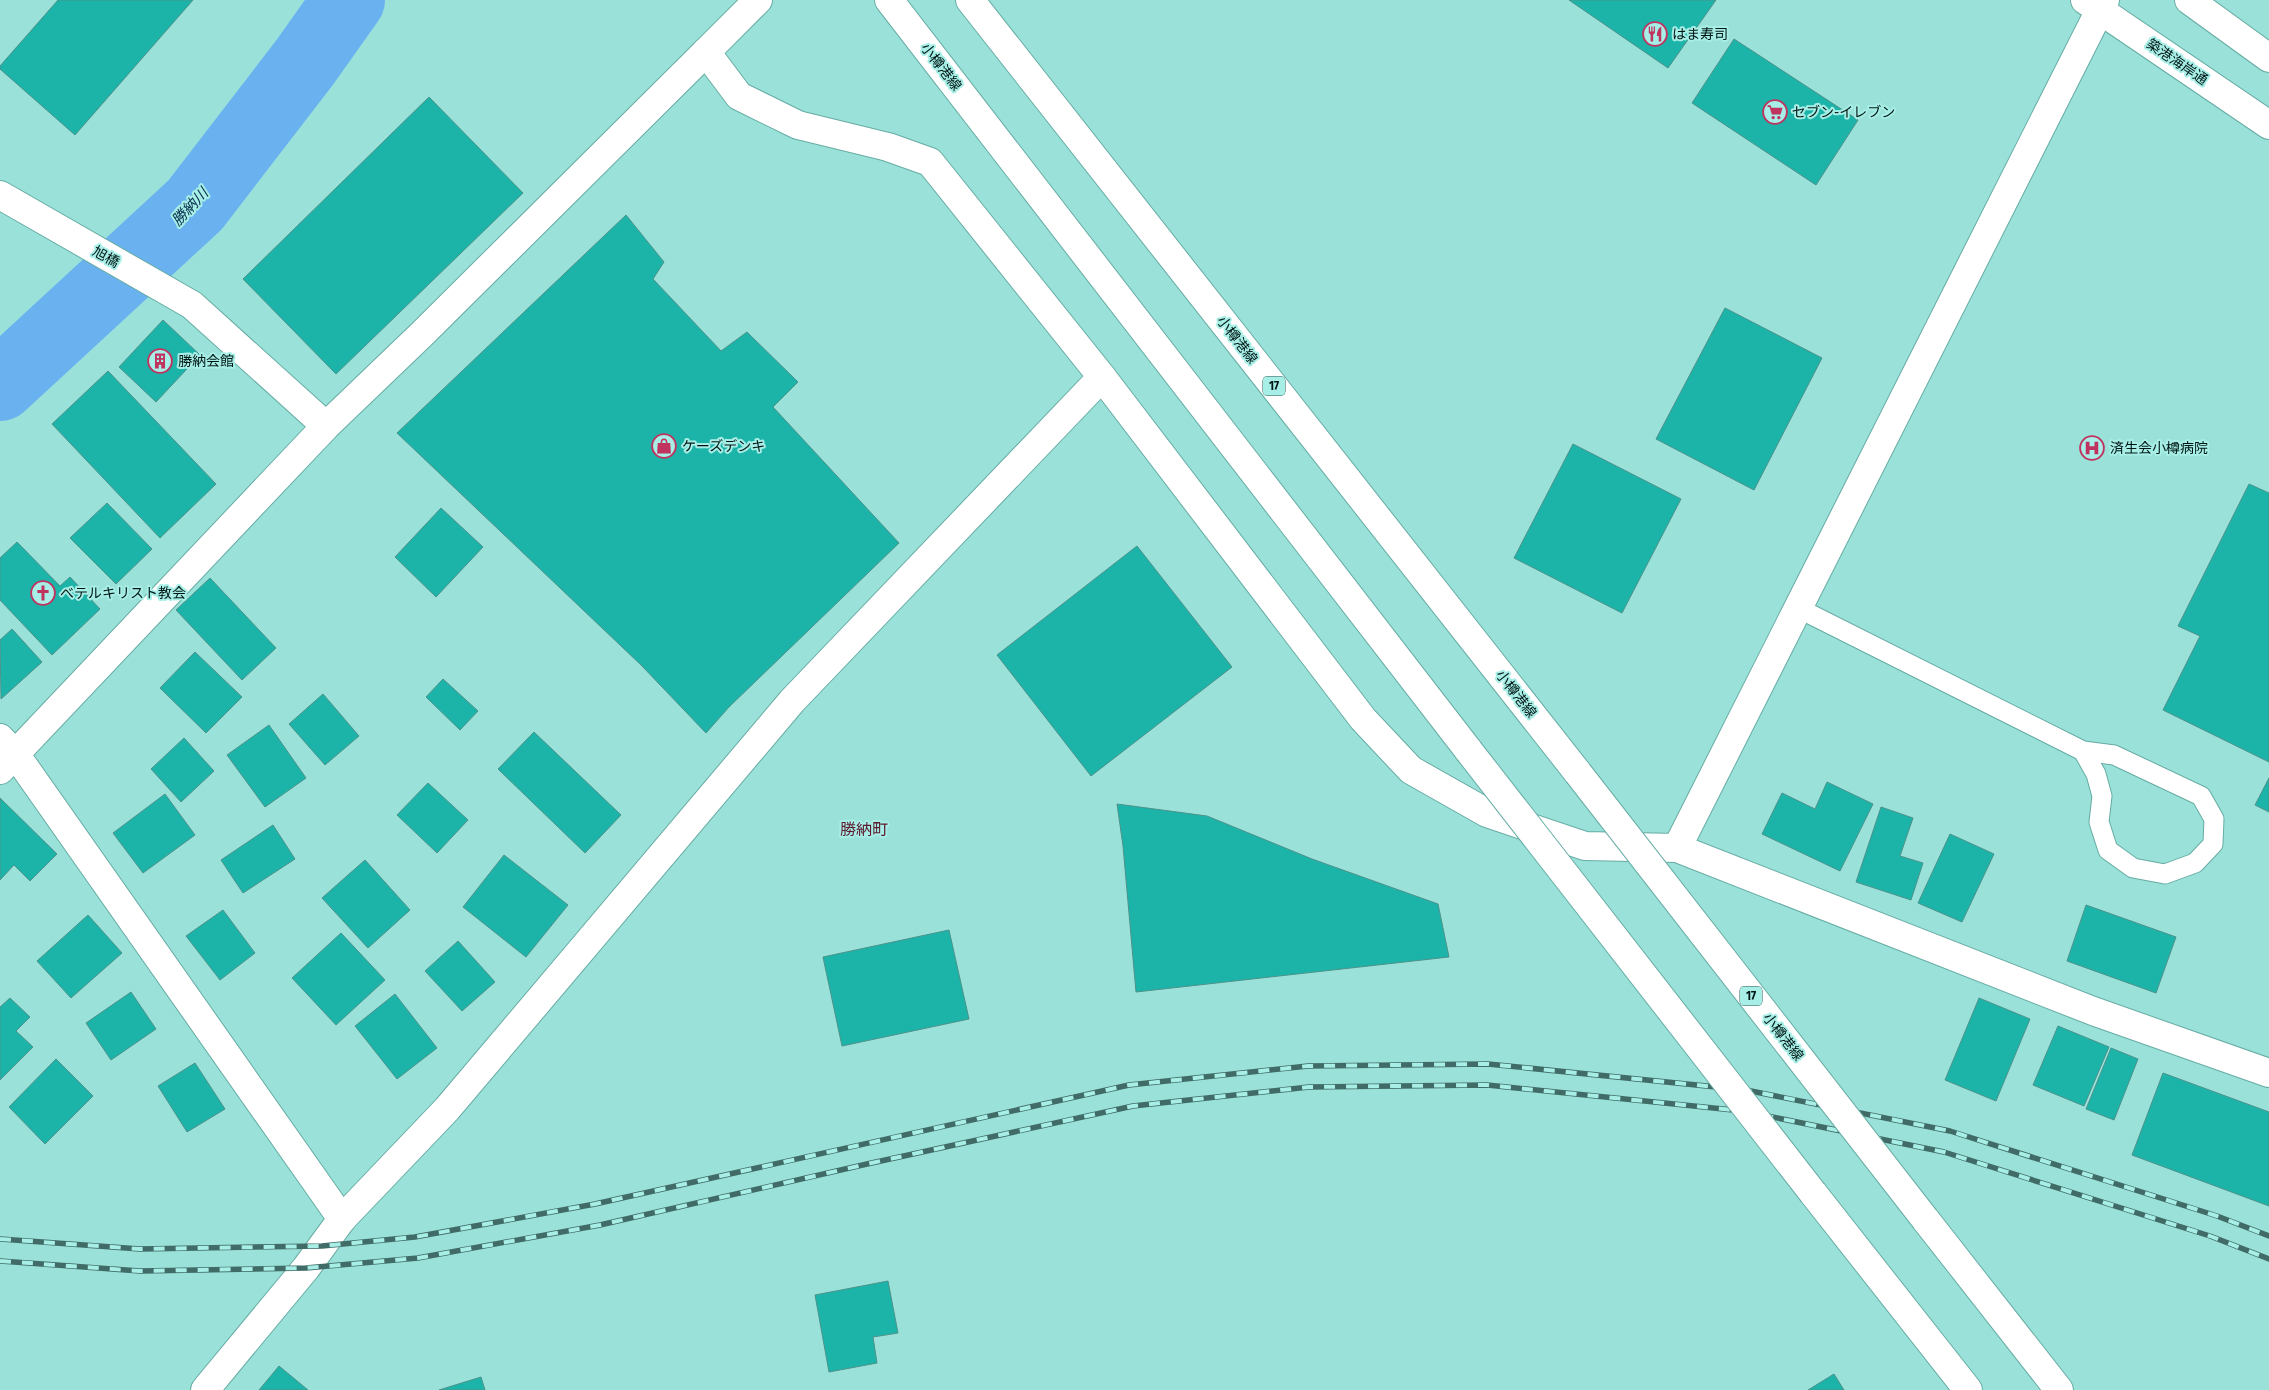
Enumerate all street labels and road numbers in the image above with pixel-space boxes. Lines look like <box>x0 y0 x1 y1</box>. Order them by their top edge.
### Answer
street label: 築港海岸通 <box>2143 35 2211 89</box>
street label: 小樽港線 <box>917 40 965 94</box>
street label: 旭橋 <box>90 243 122 271</box>
street label: 小樽港線 <box>1213 313 1261 367</box>
road number: 17 <box>1263 376 1285 396</box>
street label: 小樽港線 <box>1492 667 1540 721</box>
road number: 17 <box>1740 986 1762 1006</box>
street label: 小樽港線 <box>1759 1010 1807 1064</box>

